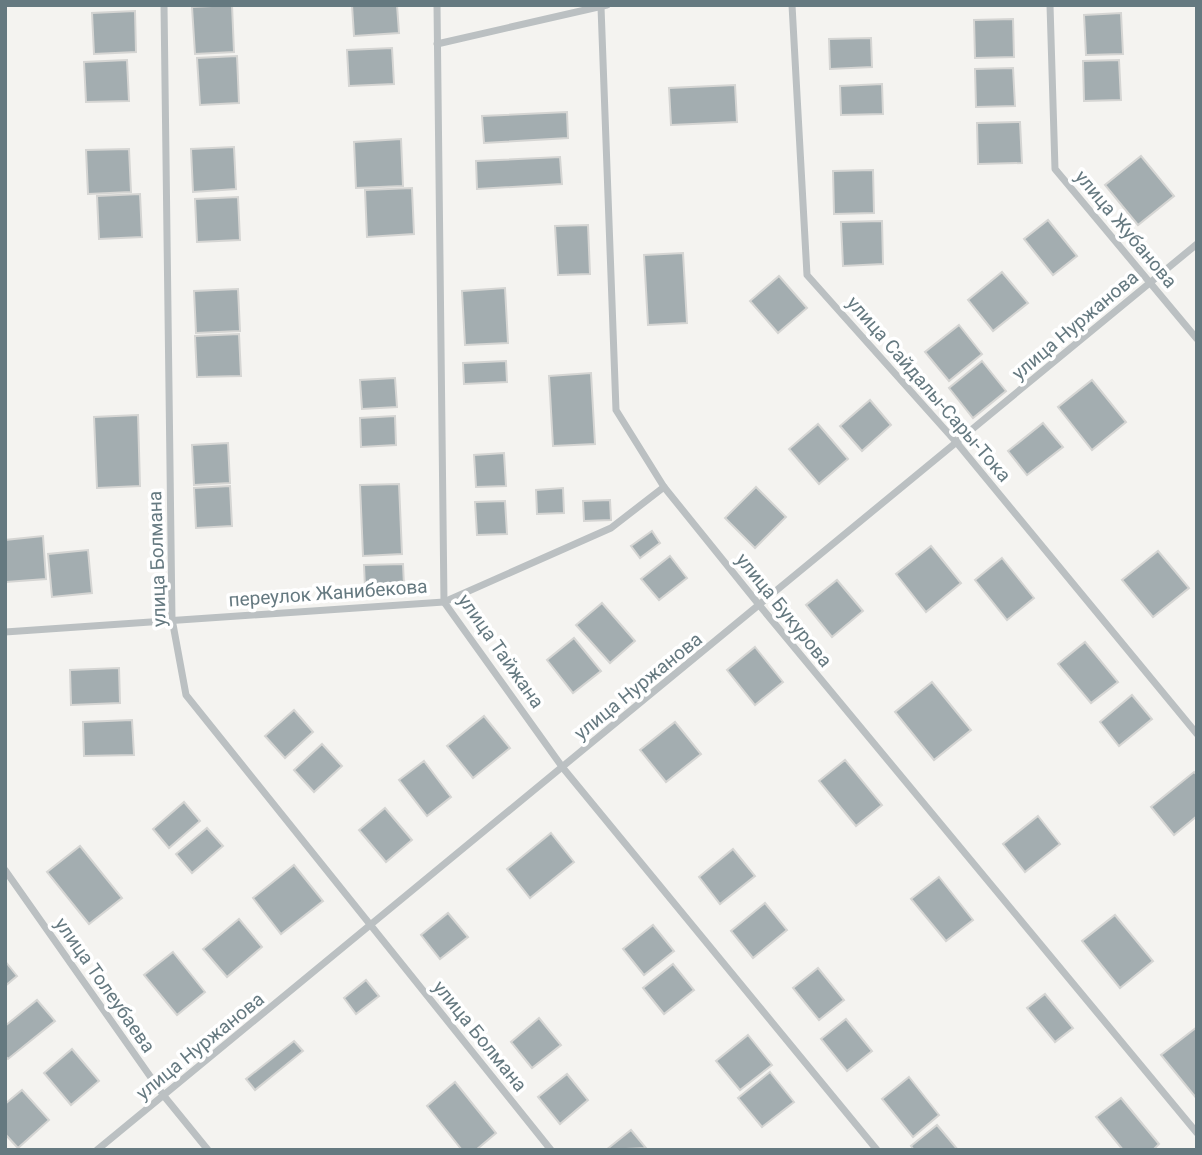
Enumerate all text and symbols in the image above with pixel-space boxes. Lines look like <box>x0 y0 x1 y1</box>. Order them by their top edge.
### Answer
street label: улица Жубанова <box>1070 165 1182 293</box>
street label: улица Нуржанова <box>1007 265 1143 385</box>
street label: улица Сайдалы-Сары-Тока <box>842 291 1016 487</box>
street label: улица Болмана <box>143 491 171 627</box>
street label: улица Букурова <box>731 548 837 672</box>
street label: переулок Жанибекова <box>228 575 428 611</box>
street label: улица Тайжана <box>453 589 549 713</box>
street label: улица Нуржанова <box>569 627 707 745</box>
street label: улица Толеубаева <box>50 913 160 1057</box>
street label: улица Болмана <box>428 976 532 1096</box>
street label: улица Нуржанова <box>131 987 269 1105</box>

